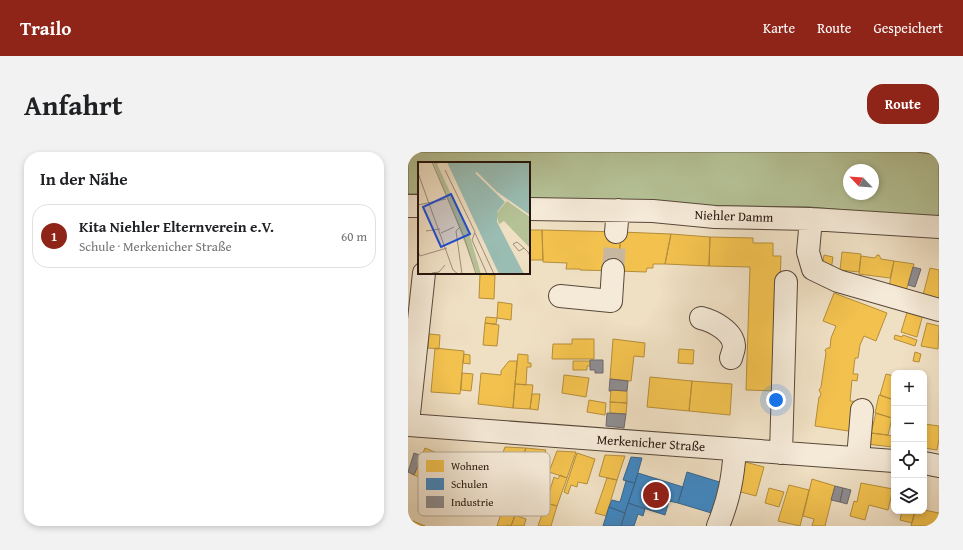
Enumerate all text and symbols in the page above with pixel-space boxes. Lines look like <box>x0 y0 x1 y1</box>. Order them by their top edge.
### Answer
text: Trailo <box>20 14 71 42</box>
text: Karte <box>763 18 795 38</box>
text: Route <box>817 18 851 38</box>
text: Gespeichert <box>873 18 943 38</box>
text: Anfahrt <box>24 84 123 125</box>
button: Route <box>867 84 939 124</box>
inset map <box>418 162 530 274</box>
north arrow <box>843 164 879 200</box>
text: In der Nähe <box>40 166 128 191</box>
street label: Niehler Damm <box>694 205 774 227</box>
text: Kita Niehler Elternverein e.V. <box>79 216 274 237</box>
text: 1 <box>51 227 57 246</box>
text: 60 m <box>341 227 367 246</box>
text: Schule · Merkenicher Straße <box>79 237 232 256</box>
map controls <box>891 370 927 514</box>
button: + <box>891 370 927 406</box>
your location <box>766 390 786 410</box>
button: − <box>891 406 927 442</box>
street label: Merkenicher Straße <box>596 430 706 456</box>
button: locate <box>891 442 927 478</box>
legend <box>418 452 550 516</box>
text: Wohnen <box>451 458 490 474</box>
text: Schulen <box>451 476 488 492</box>
button: layers <box>891 478 927 514</box>
pin: 1 <box>643 480 669 510</box>
text: Industrie <box>451 494 493 510</box>

